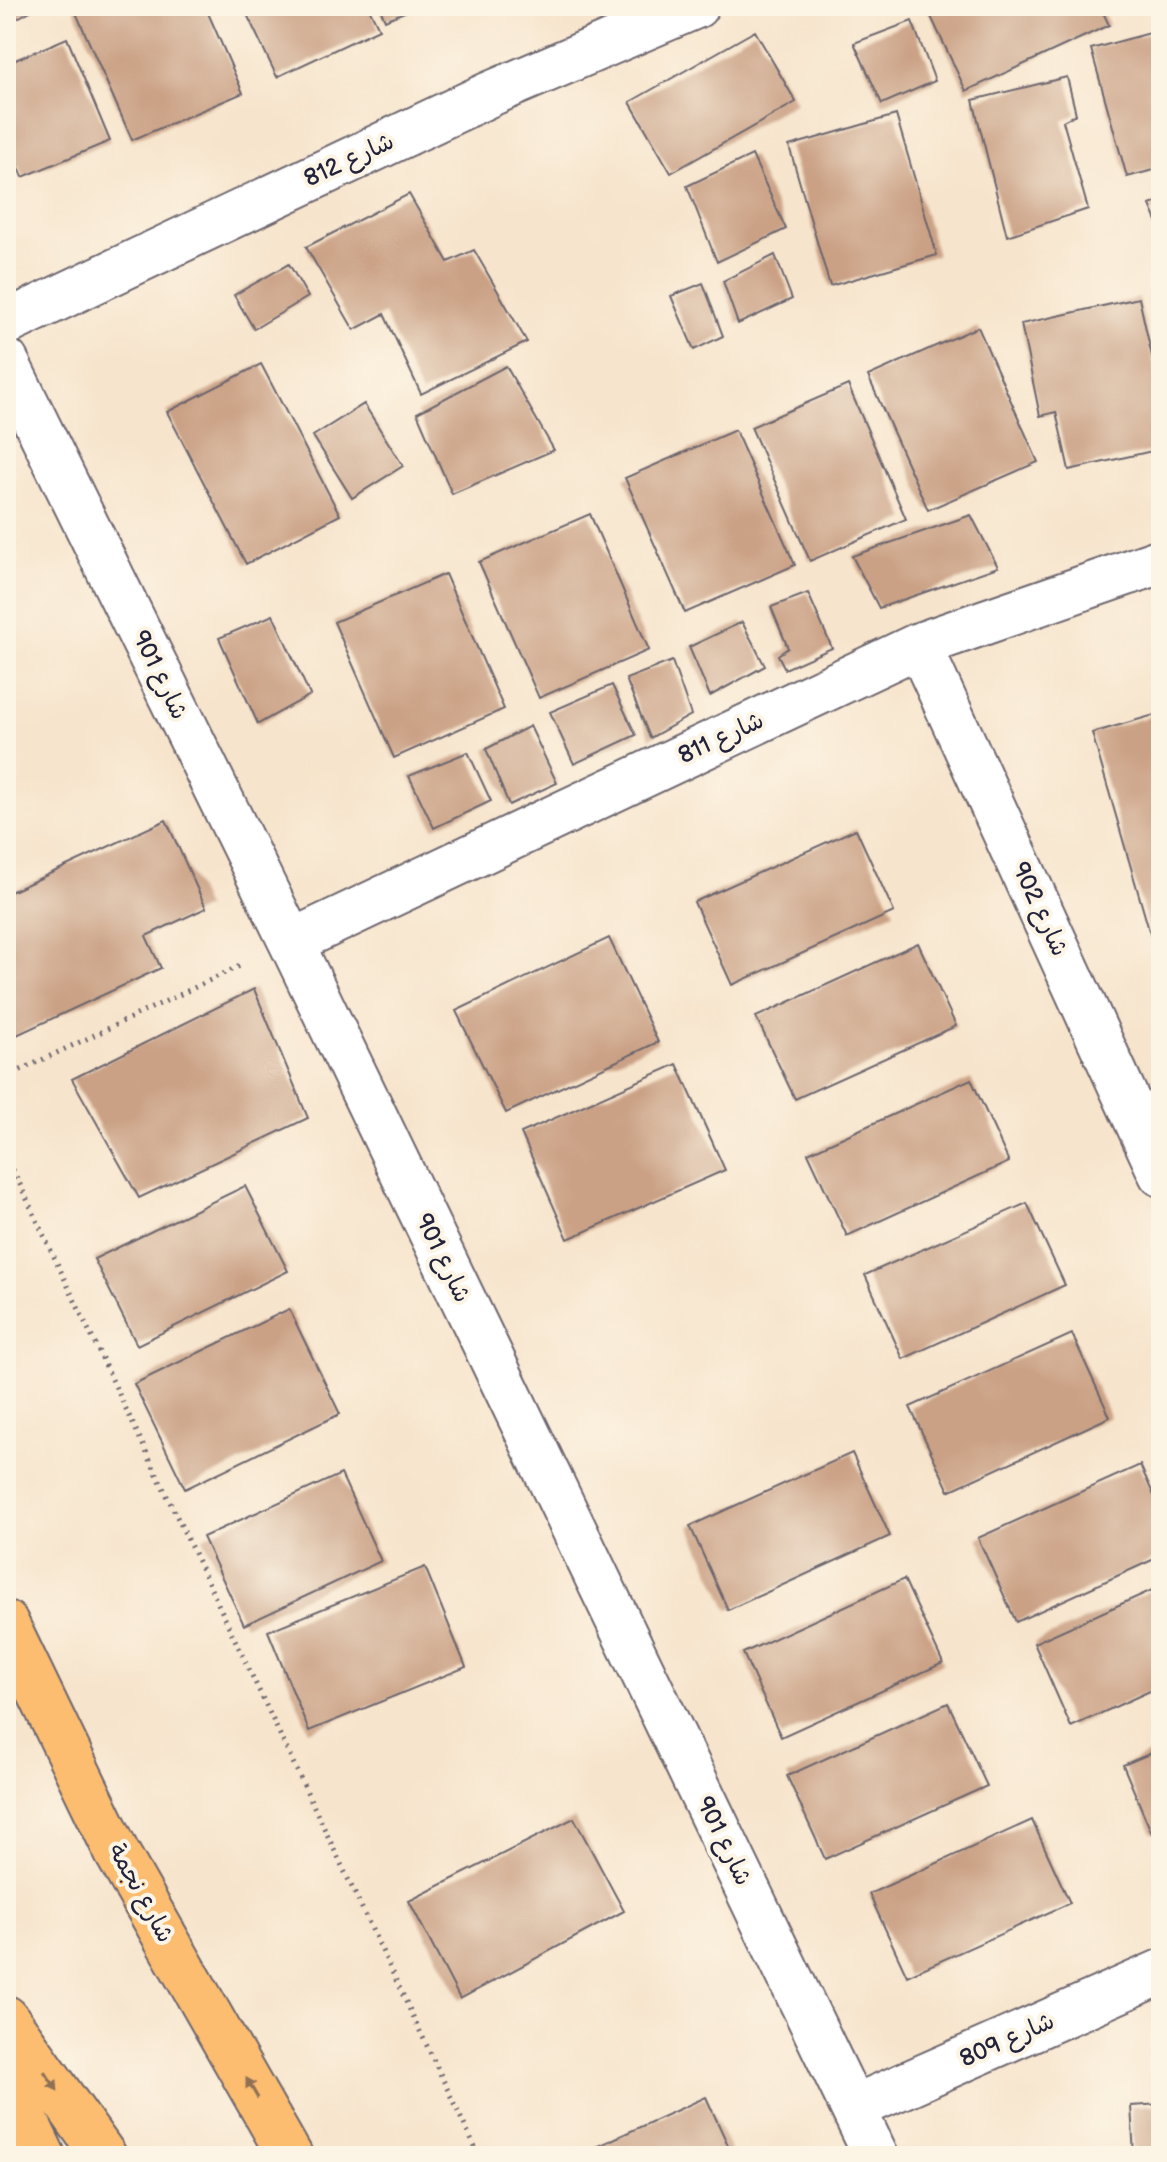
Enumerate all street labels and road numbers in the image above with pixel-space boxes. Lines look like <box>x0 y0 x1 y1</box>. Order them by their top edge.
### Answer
street label: شارع 812 <box>299 127 399 195</box>
street label: شارع 901 <box>124 626 194 725</box>
street label: شارع 811 <box>674 706 769 772</box>
street label: شارع 902 <box>1004 857 1074 962</box>
street label: شارع 901 <box>407 1209 477 1308</box>
street label: شارع 901 <box>688 1792 758 1891</box>
street label: شارع نجمة <box>100 1838 180 1949</box>
street label: شارع 809 <box>955 2006 1060 2075</box>

